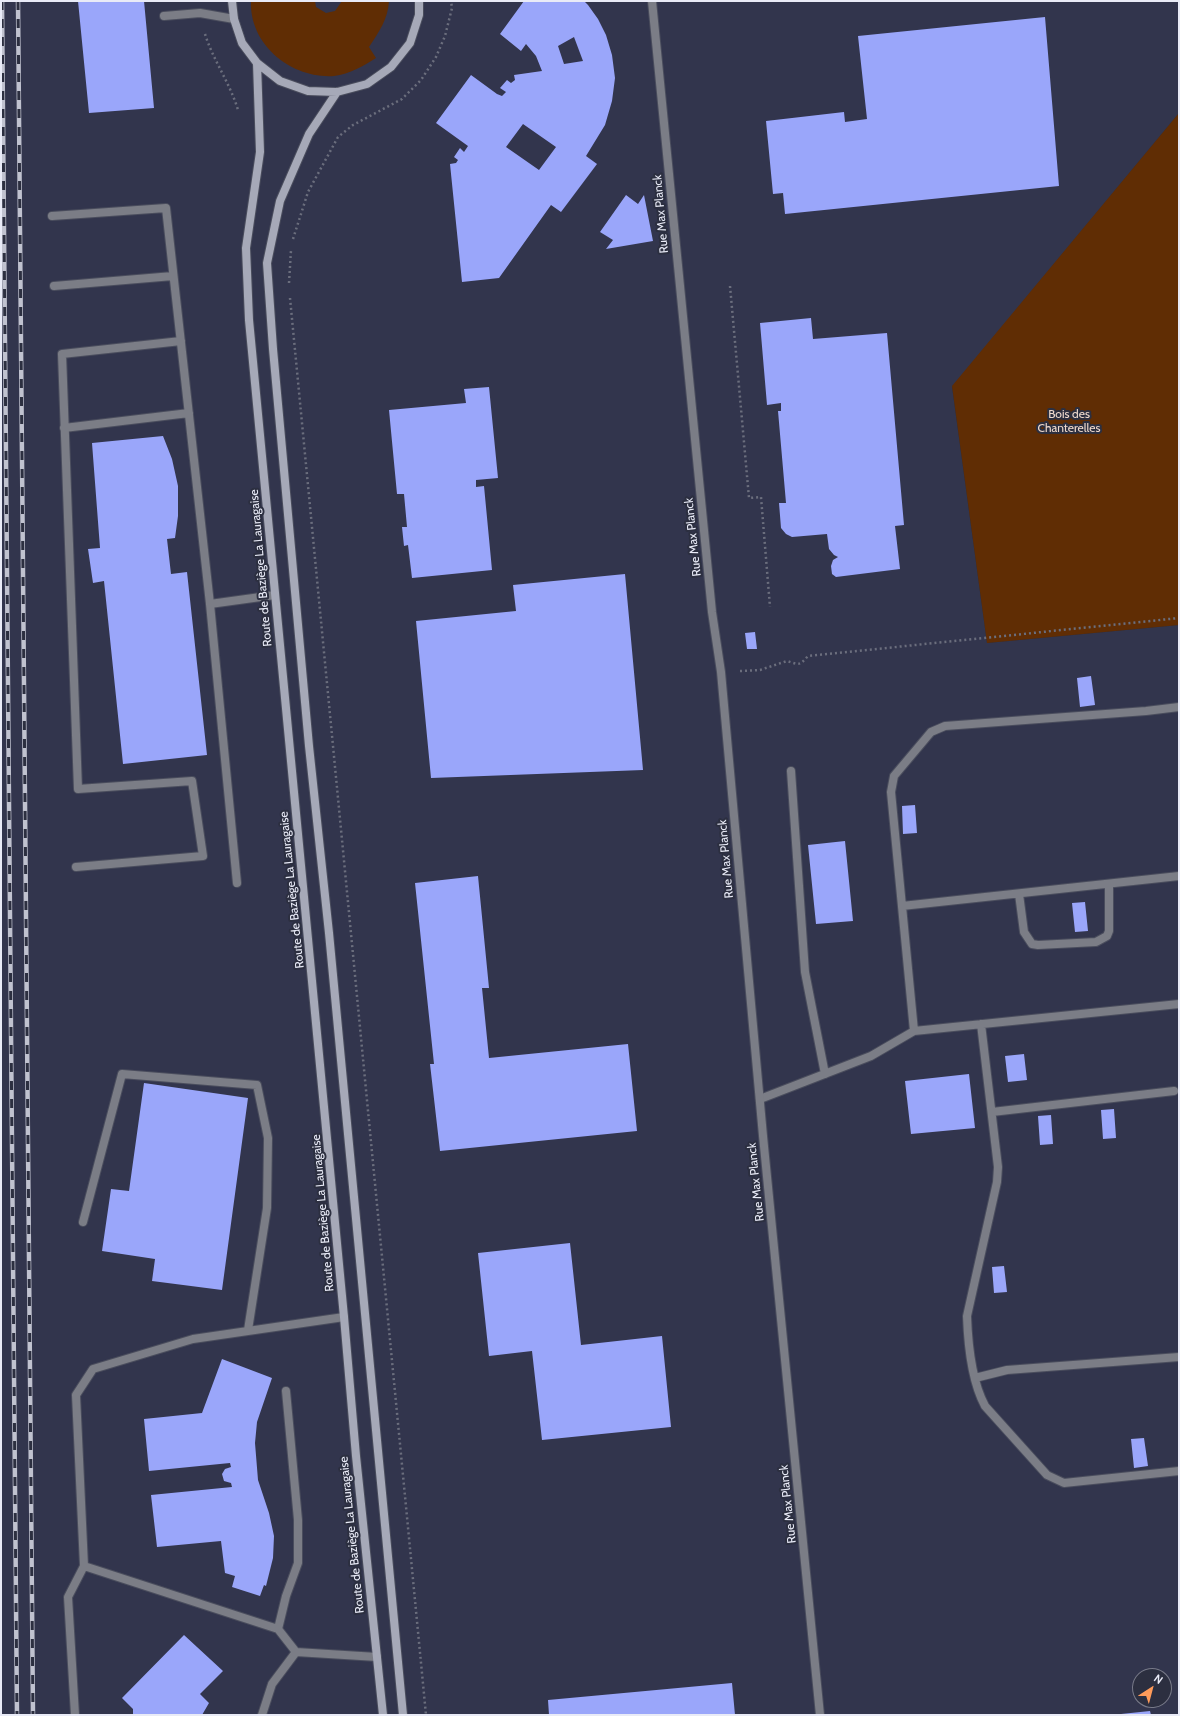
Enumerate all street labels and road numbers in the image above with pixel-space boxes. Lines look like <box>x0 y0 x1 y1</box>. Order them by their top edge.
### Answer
street label: Rue Max Planck <box>650 174 672 254</box>
street label: Route de Baziège La Lauragaise <box>247 489 275 647</box>
street label: Rue Max Planck <box>682 497 704 577</box>
street label: Route de Baziège La Lauragaise <box>277 811 307 969</box>
street label: Rue Max Planck <box>715 819 737 899</box>
street label: Route de Baziège La Lauragaise <box>309 1134 337 1292</box>
street label: Rue Max Planck <box>745 1142 767 1222</box>
street label: Route de Baziège La Lauragaise <box>337 1456 367 1614</box>
street label: Rue Max Planck <box>777 1464 799 1544</box>

